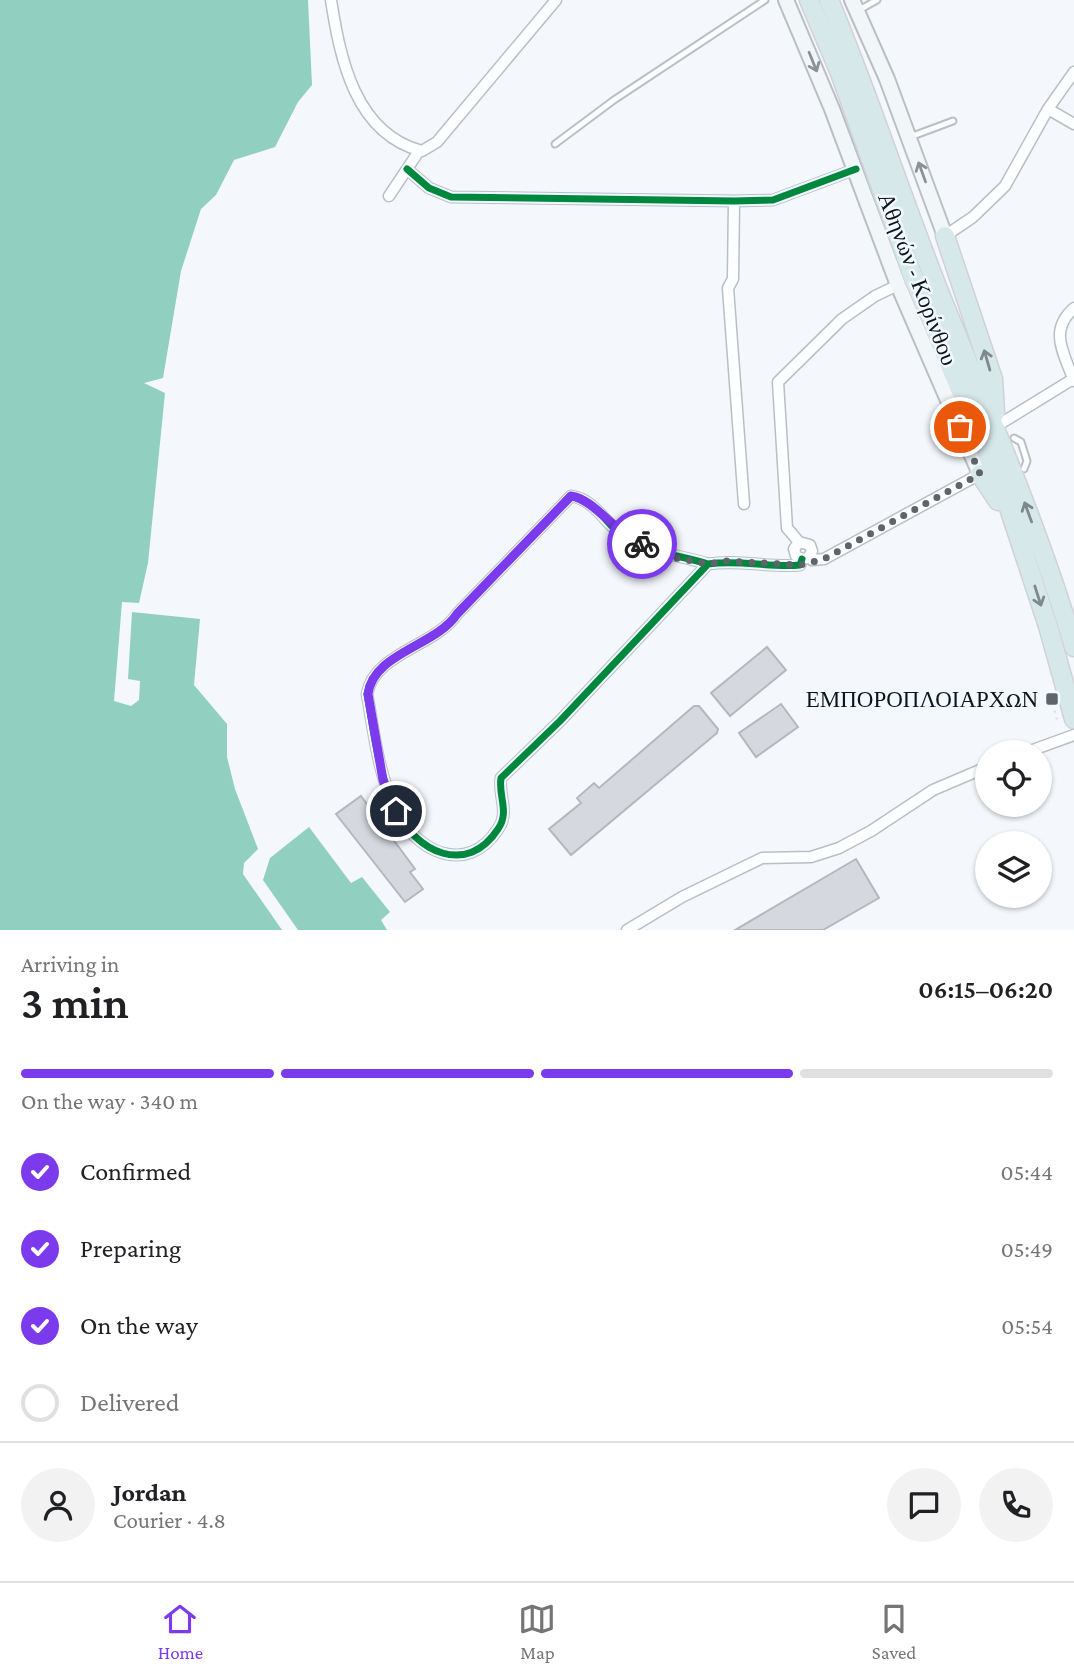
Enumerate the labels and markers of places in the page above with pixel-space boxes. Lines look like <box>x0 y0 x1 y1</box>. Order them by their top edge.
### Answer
pin <box>930 397 990 457</box>
place label: ΕΜΠΟΡΟΠΛΟΙΑΡΧΩΝ <box>806 686 1038 712</box>
marker: ΕΜΠΟΡΟΠΛΟΙΑΡΧΩΝ <box>1044 691 1060 707</box>
pin <box>366 781 426 841</box>

